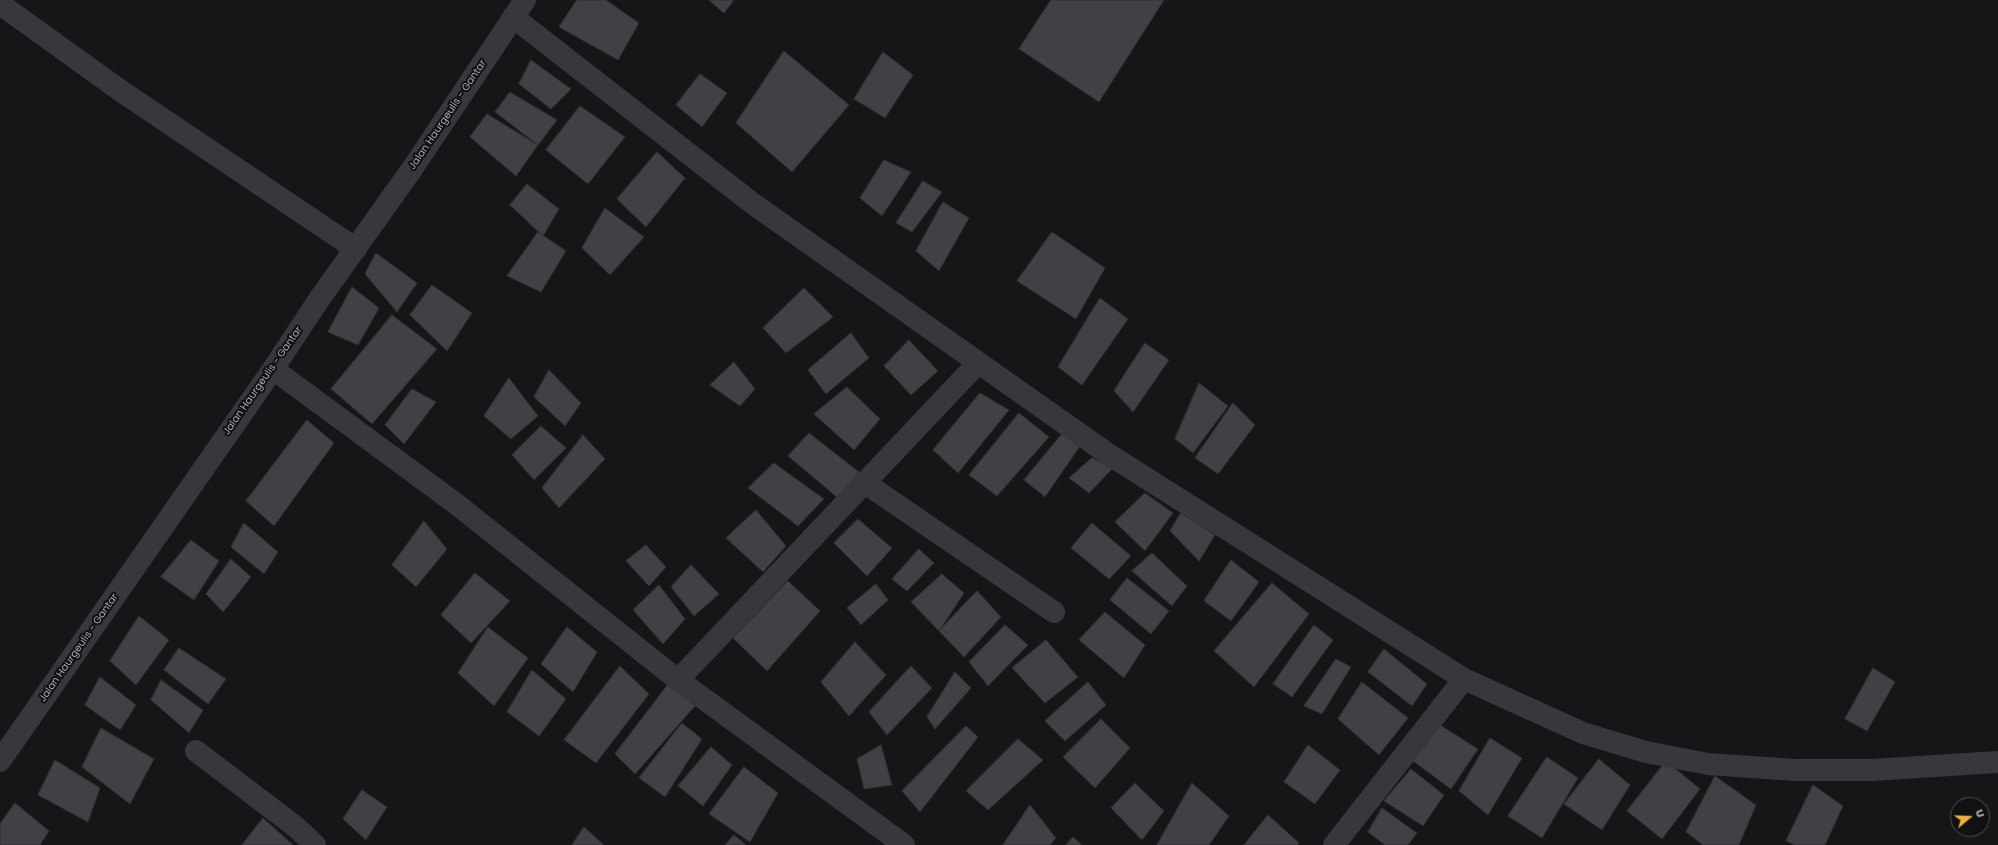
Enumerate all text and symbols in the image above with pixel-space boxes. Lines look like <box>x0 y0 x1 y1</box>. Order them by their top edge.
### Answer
street label: Jalan Haurgeulis - Gantar <box>407 58 489 172</box>
street label: Jalan Haurgeulis - Gantar <box>221 324 305 438</box>
street label: Jalan Haurgeulis - Gantar <box>37 591 121 705</box>
north arrow <box>1950 797 1990 837</box>
text: U <box>1972 807 1989 820</box>

